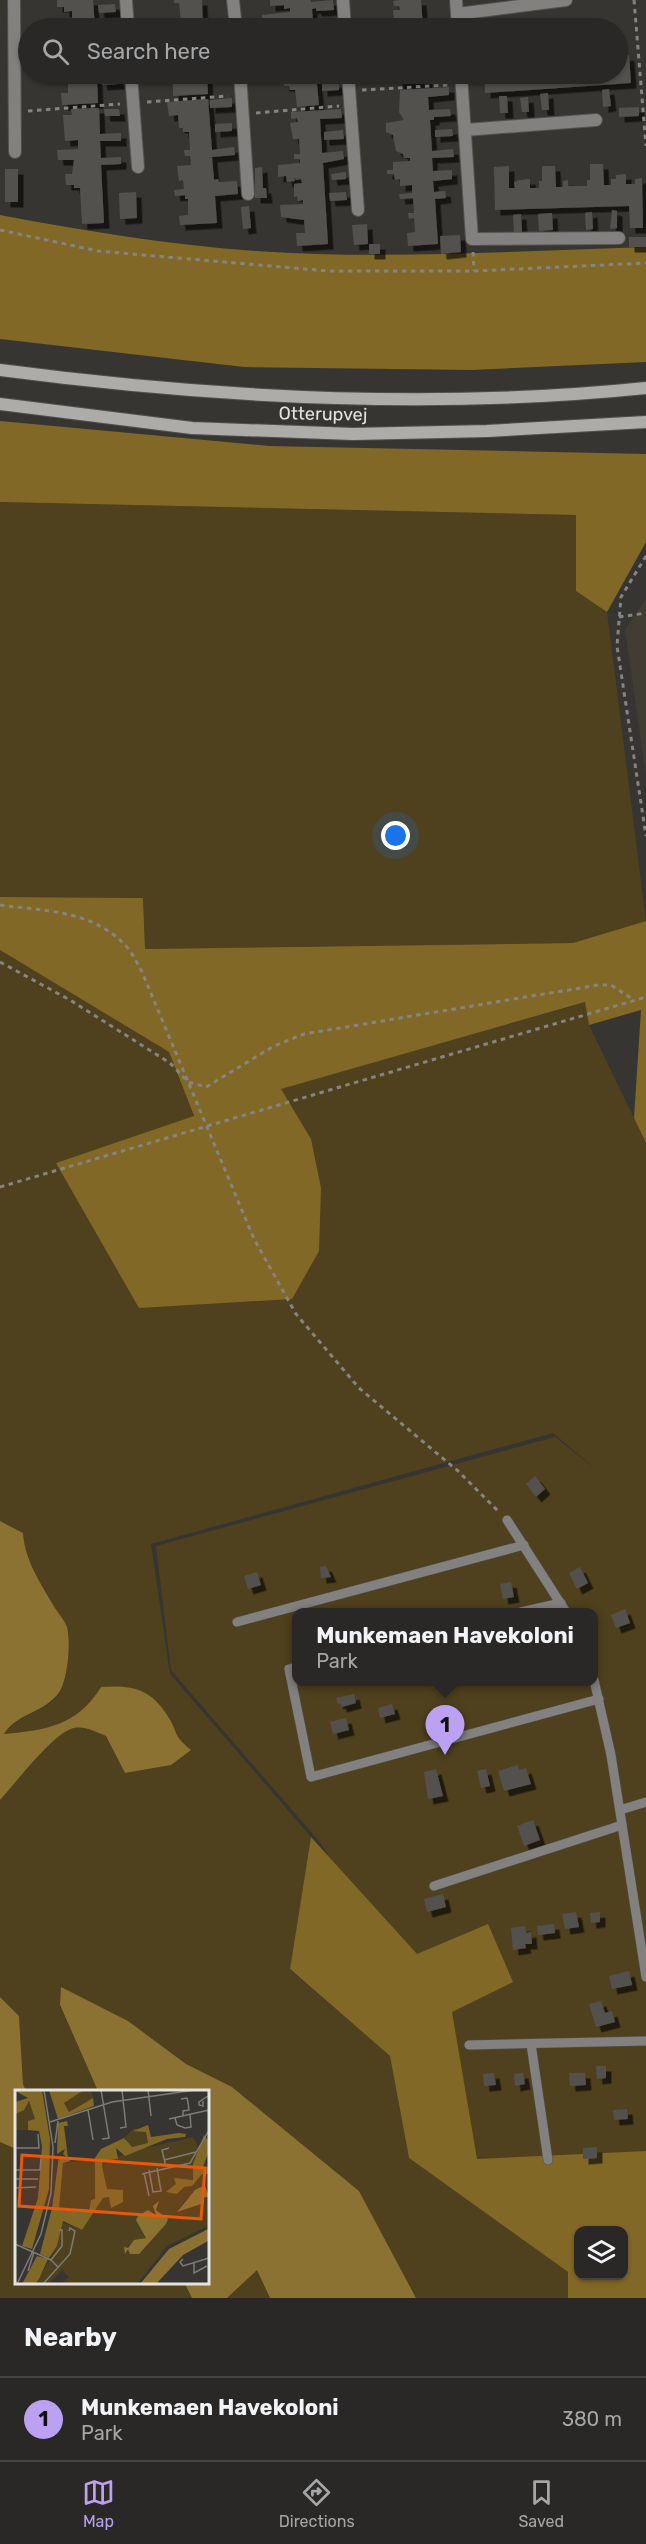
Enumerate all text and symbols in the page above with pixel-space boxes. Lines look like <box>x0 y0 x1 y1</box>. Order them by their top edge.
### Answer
search box <box>18 18 628 84</box>
icon: search <box>39 35 72 68</box>
text: Search here <box>87 38 210 65</box>
street label: Otterupvej <box>278 402 368 426</box>
your location <box>381 821 410 850</box>
popup <box>292 1608 598 1686</box>
text: Munkemaen Havekoloni <box>316 1622 574 1649</box>
text: Park <box>316 1649 358 1673</box>
pin: 1 <box>426 1706 464 1755</box>
inset map <box>15 2090 208 2283</box>
map controls <box>574 2226 628 2280</box>
button: layers <box>574 2226 628 2280</box>
text: Nearby <box>24 2322 117 2353</box>
text: Munkemaen Havekoloni <box>81 2394 339 2421</box>
text: 1 <box>39 2407 48 2431</box>
text: 380 m <box>562 2407 622 2431</box>
text: Park <box>81 2421 123 2445</box>
tab: Map <box>82 2476 115 2531</box>
tab: Directions <box>279 2476 355 2531</box>
tab: Saved <box>518 2476 564 2531</box>

